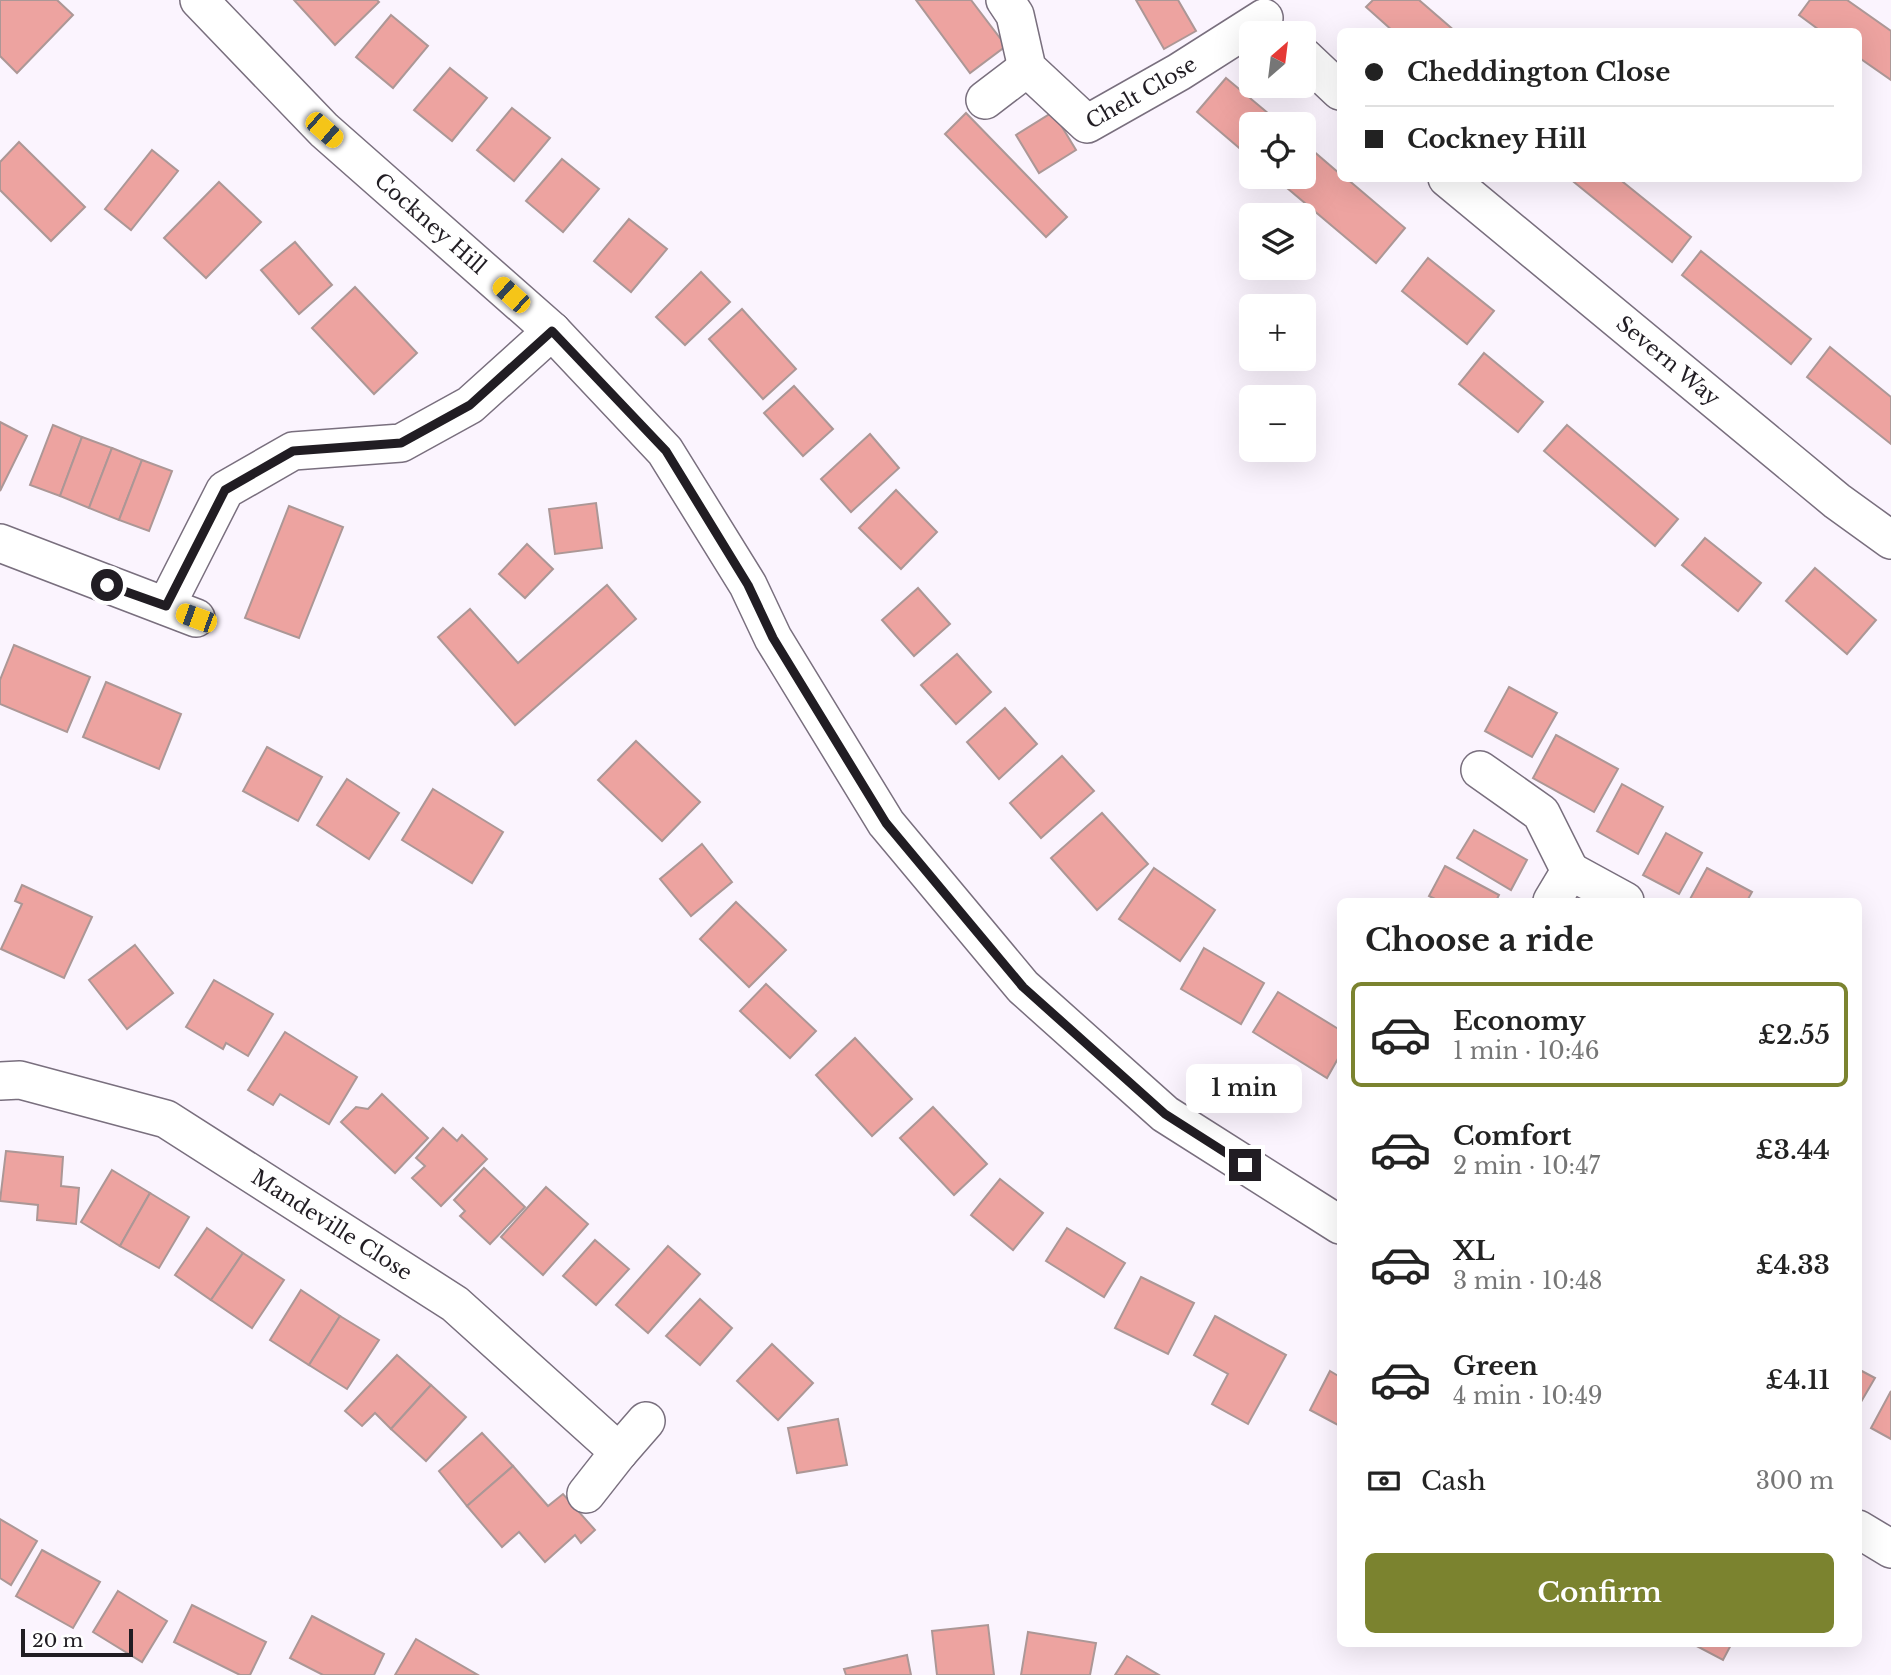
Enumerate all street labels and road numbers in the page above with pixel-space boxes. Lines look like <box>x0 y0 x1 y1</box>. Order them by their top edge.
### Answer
street label: Chelt Close <box>1081 51 1202 135</box>
street label: Cockney Hill <box>369 168 492 280</box>
street label: Severn Way <box>1611 311 1726 412</box>
street label: Mandeville Close <box>247 1164 417 1286</box>

